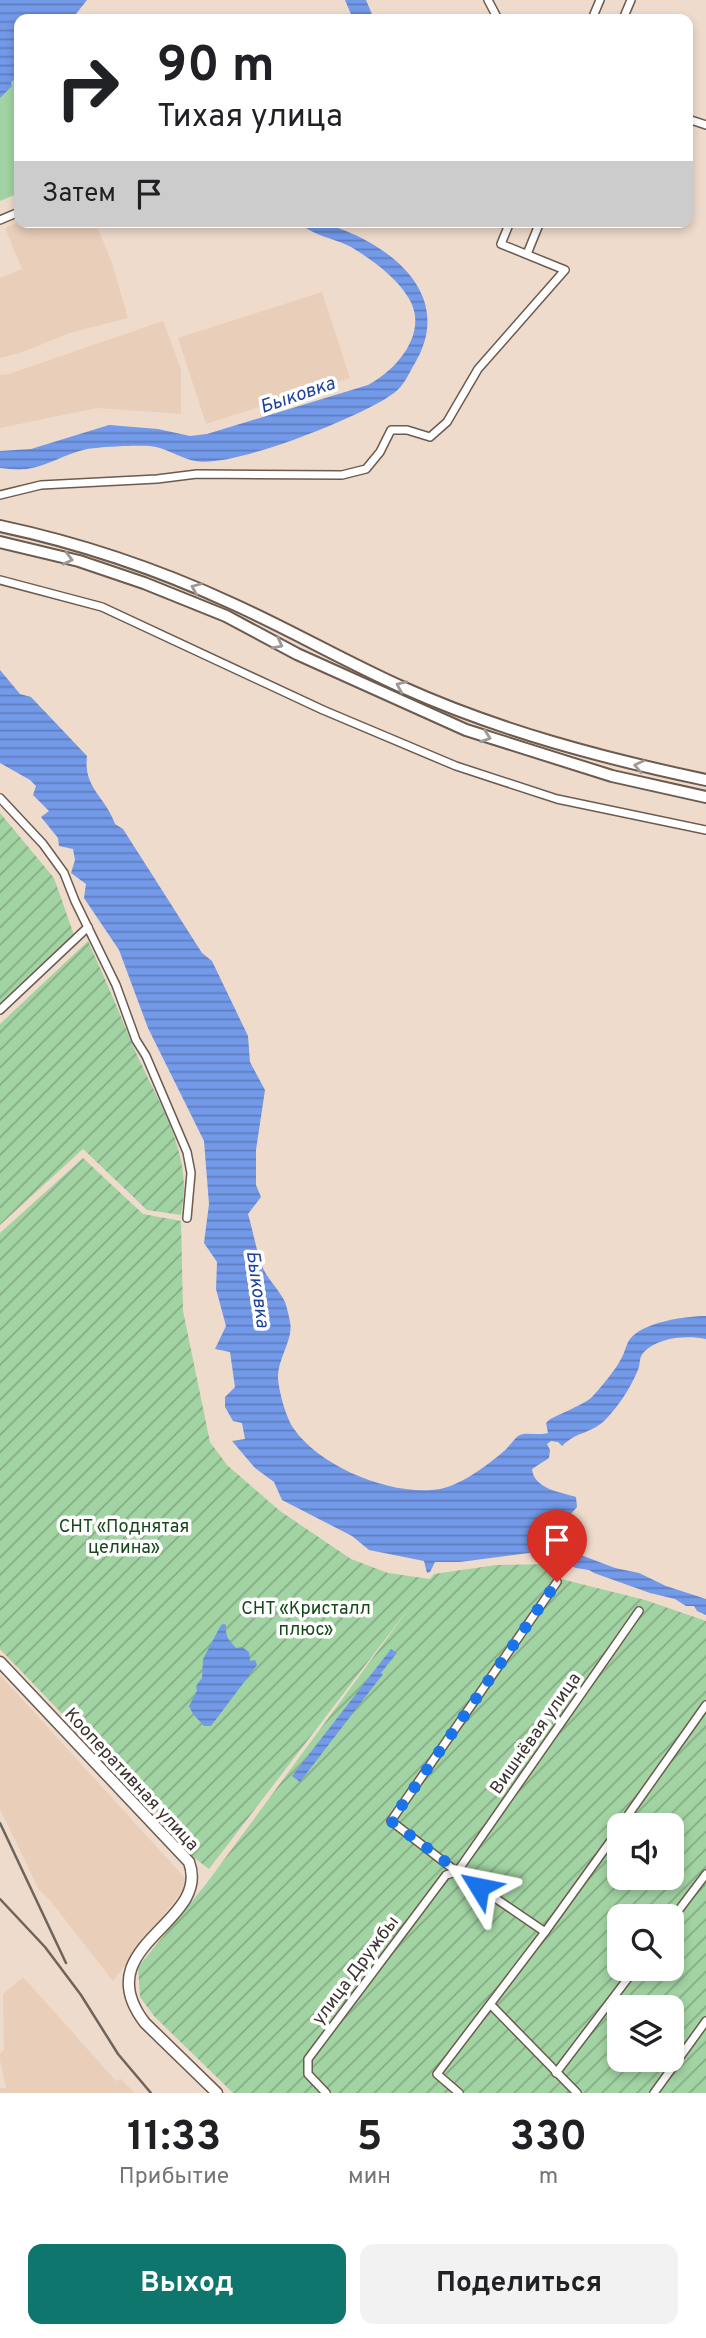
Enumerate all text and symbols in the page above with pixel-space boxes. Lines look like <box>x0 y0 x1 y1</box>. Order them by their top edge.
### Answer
text: 90 m <box>157 37 275 99</box>
icon: right <box>42 42 133 133</box>
text: Тихая улица <box>157 98 343 138</box>
icon: arrive <box>130 175 168 213</box>
text: Затем <box>42 178 116 211</box>
water label: Быковка <box>257 372 338 420</box>
one-way arrow <box>62 551 74 565</box>
one-way arrow <box>190 582 202 596</box>
one-way arrow <box>271 636 284 650</box>
one-way arrow <box>395 680 408 694</box>
one-way arrow <box>479 729 492 743</box>
one-way arrow <box>633 759 645 774</box>
water label: Быковка <box>240 1249 274 1330</box>
pin <box>527 1510 587 1582</box>
park label: СНТ «Поднятая целина» <box>59 1516 189 1560</box>
icon: arrive <box>538 1521 576 1559</box>
park label: СНТ «Кристалл плюс» <box>241 1598 371 1642</box>
street label: Вишнёвая улица <box>486 1668 587 1799</box>
street label: Кооперативная улица <box>59 1704 203 1856</box>
map controls <box>607 1813 684 2072</box>
button: sound <box>607 1813 684 1890</box>
position arrow <box>442 1850 516 1924</box>
button: search <box>607 1904 684 1981</box>
street label: улица Дружбы <box>308 1912 405 2030</box>
button: layers <box>607 1995 684 2072</box>
text: 11:33 <box>127 2112 221 2165</box>
text: 5 <box>357 2112 382 2165</box>
text: 330 <box>510 2112 587 2165</box>
text: Прибытие <box>119 2163 229 2192</box>
text: мин <box>348 2163 391 2192</box>
text: m <box>539 2163 558 2192</box>
button: Выход <box>28 2244 346 2324</box>
button: Поделиться <box>360 2244 678 2324</box>

